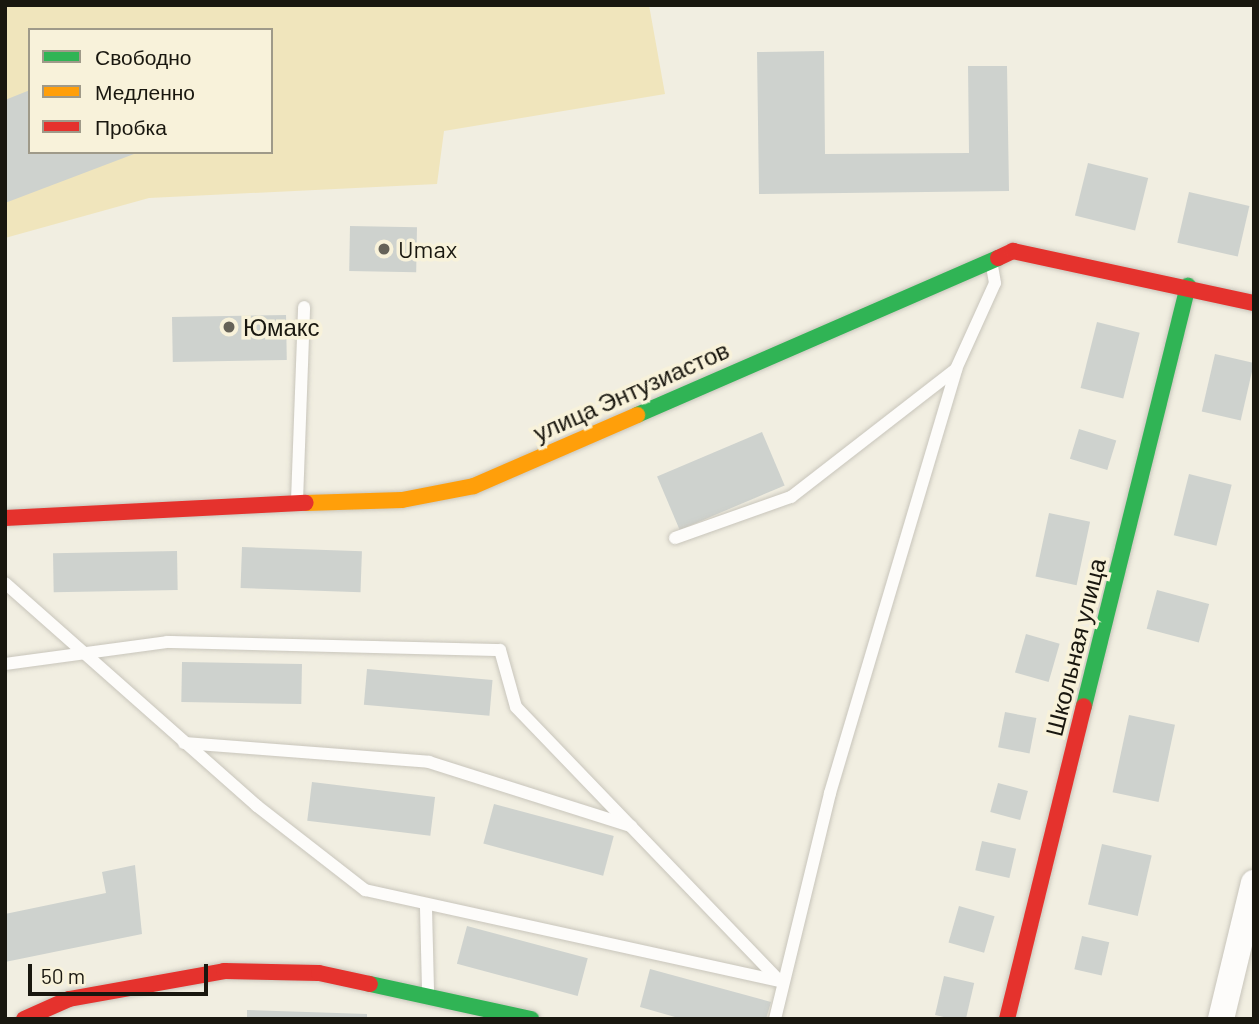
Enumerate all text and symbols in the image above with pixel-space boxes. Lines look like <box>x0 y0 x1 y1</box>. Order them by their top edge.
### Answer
legend <box>28 28 273 154</box>
text: Свободно <box>95 44 192 69</box>
text: Медленно <box>95 79 195 104</box>
text: Пробка <box>95 114 167 139</box>
place label: Umax <box>398 235 457 263</box>
marker: Umax <box>376 241 392 257</box>
place label: Юмакс <box>243 313 320 341</box>
marker: Юмакс <box>221 319 237 335</box>
street label: улица Энтузиастов <box>529 335 733 447</box>
street label: Школьная улица <box>1039 555 1111 739</box>
scale bar <box>32 950 212 994</box>
text: 50 m <box>41 963 85 988</box>

